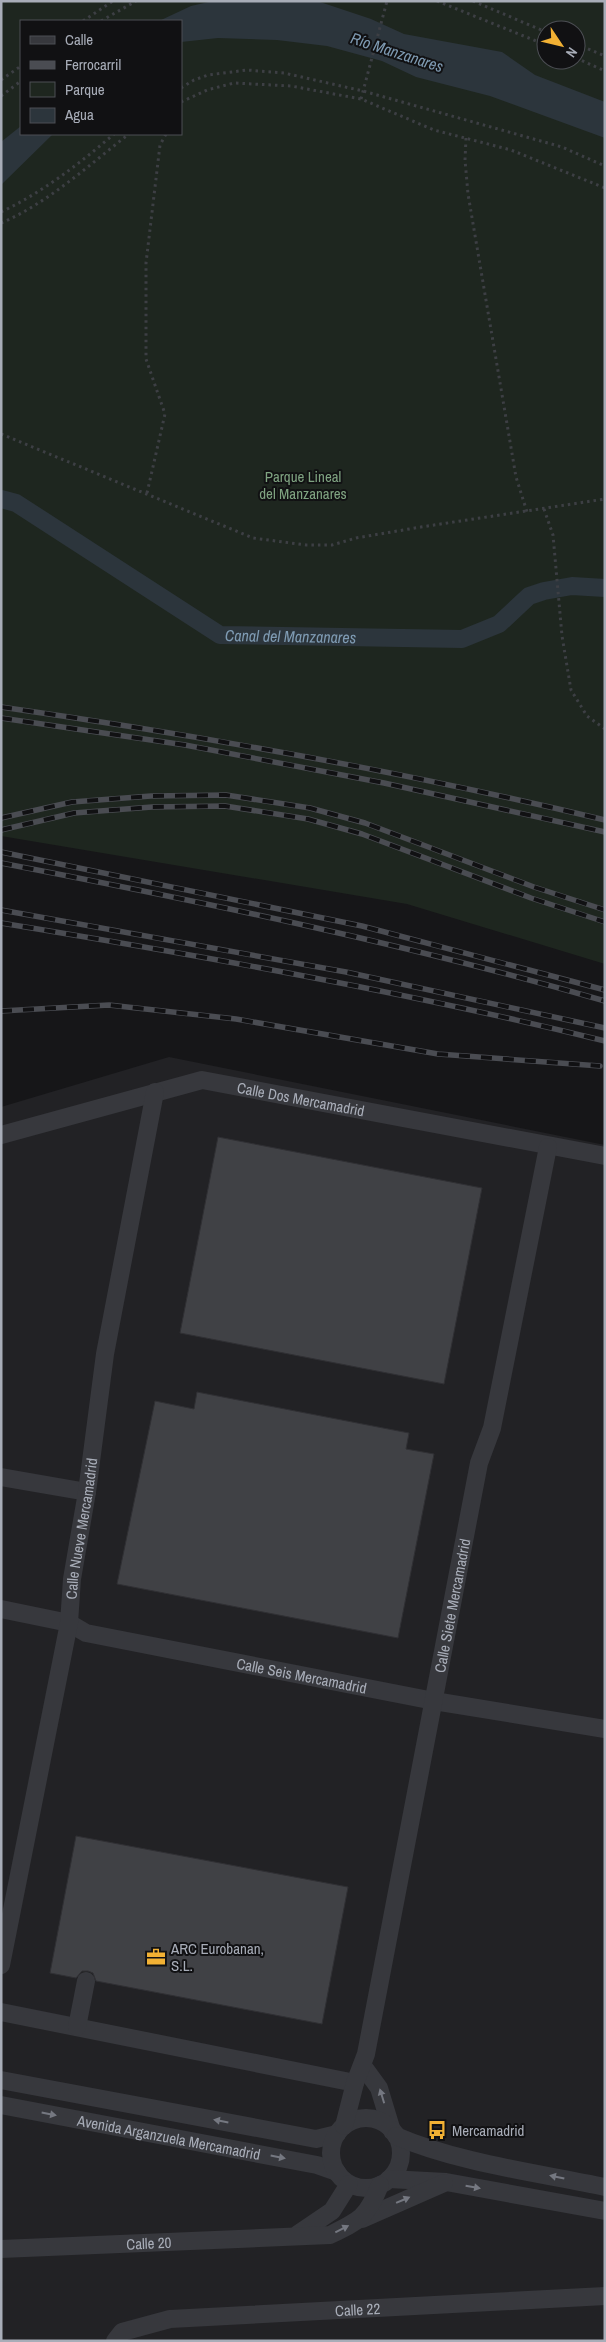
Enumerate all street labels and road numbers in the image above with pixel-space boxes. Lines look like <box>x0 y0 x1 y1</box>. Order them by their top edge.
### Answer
street label: Calle Dos Mercamadrid <box>235 1076 366 1121</box>
street label: Calle Nueve Mercamadrid <box>60 1457 102 1600</box>
street label: Calle Siete Mercamadrid <box>429 1537 475 1674</box>
street label: Calle Seis Mercamadrid <box>235 1652 369 1698</box>
street label: Avenida Arganzuela Mercamadrid <box>75 2109 262 2165</box>
street label: Calle 20 <box>126 2231 172 2254</box>
street label: Calle 22 <box>335 2297 381 2321</box>

